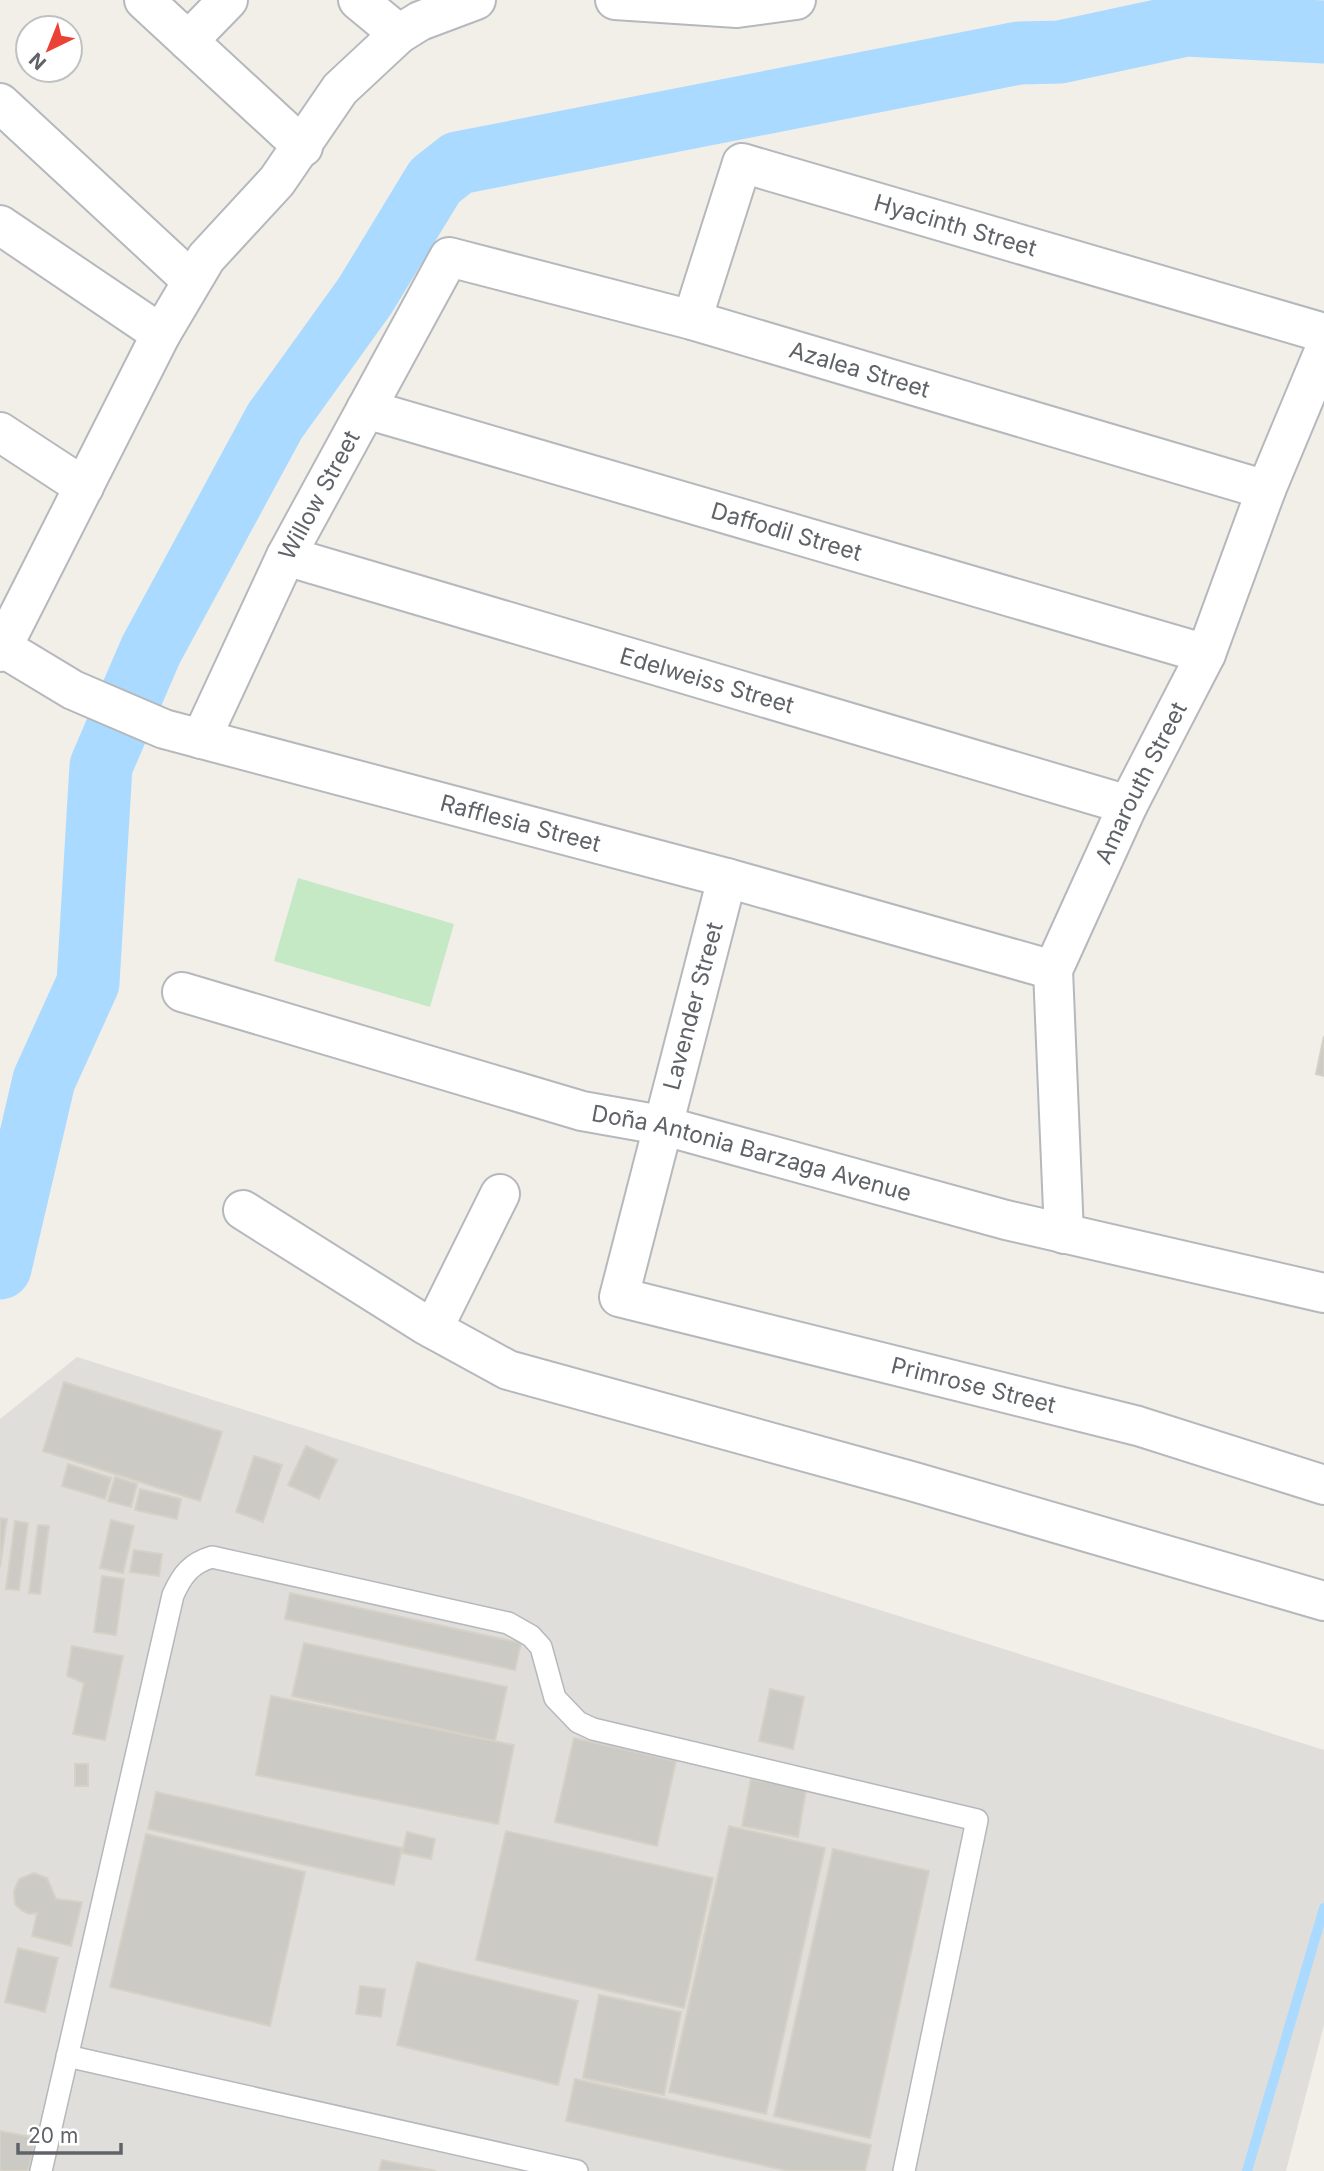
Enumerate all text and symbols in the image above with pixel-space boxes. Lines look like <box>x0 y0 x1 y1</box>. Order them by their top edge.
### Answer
north arrow <box>14 14 84 84</box>
text: N <box>25 48 51 74</box>
street label: Hyacinth Street <box>871 188 1040 262</box>
street label: Azalea Street <box>786 336 933 404</box>
street label: Willow Street <box>273 425 366 565</box>
street label: Daffodil Street <box>708 496 865 567</box>
street label: Edelweiss Street <box>617 642 798 720</box>
street label: Amarouth Street <box>1089 697 1193 868</box>
street label: Rafflesia Street <box>437 789 604 858</box>
street label: Lavender Street <box>657 919 729 1093</box>
street label: Doña Antonia Barzaga Avenue <box>589 1099 914 1207</box>
street label: Primrose Street <box>888 1351 1059 1419</box>
scale bar <box>18 2112 121 2156</box>
text: 20 m <box>28 2123 78 2148</box>

